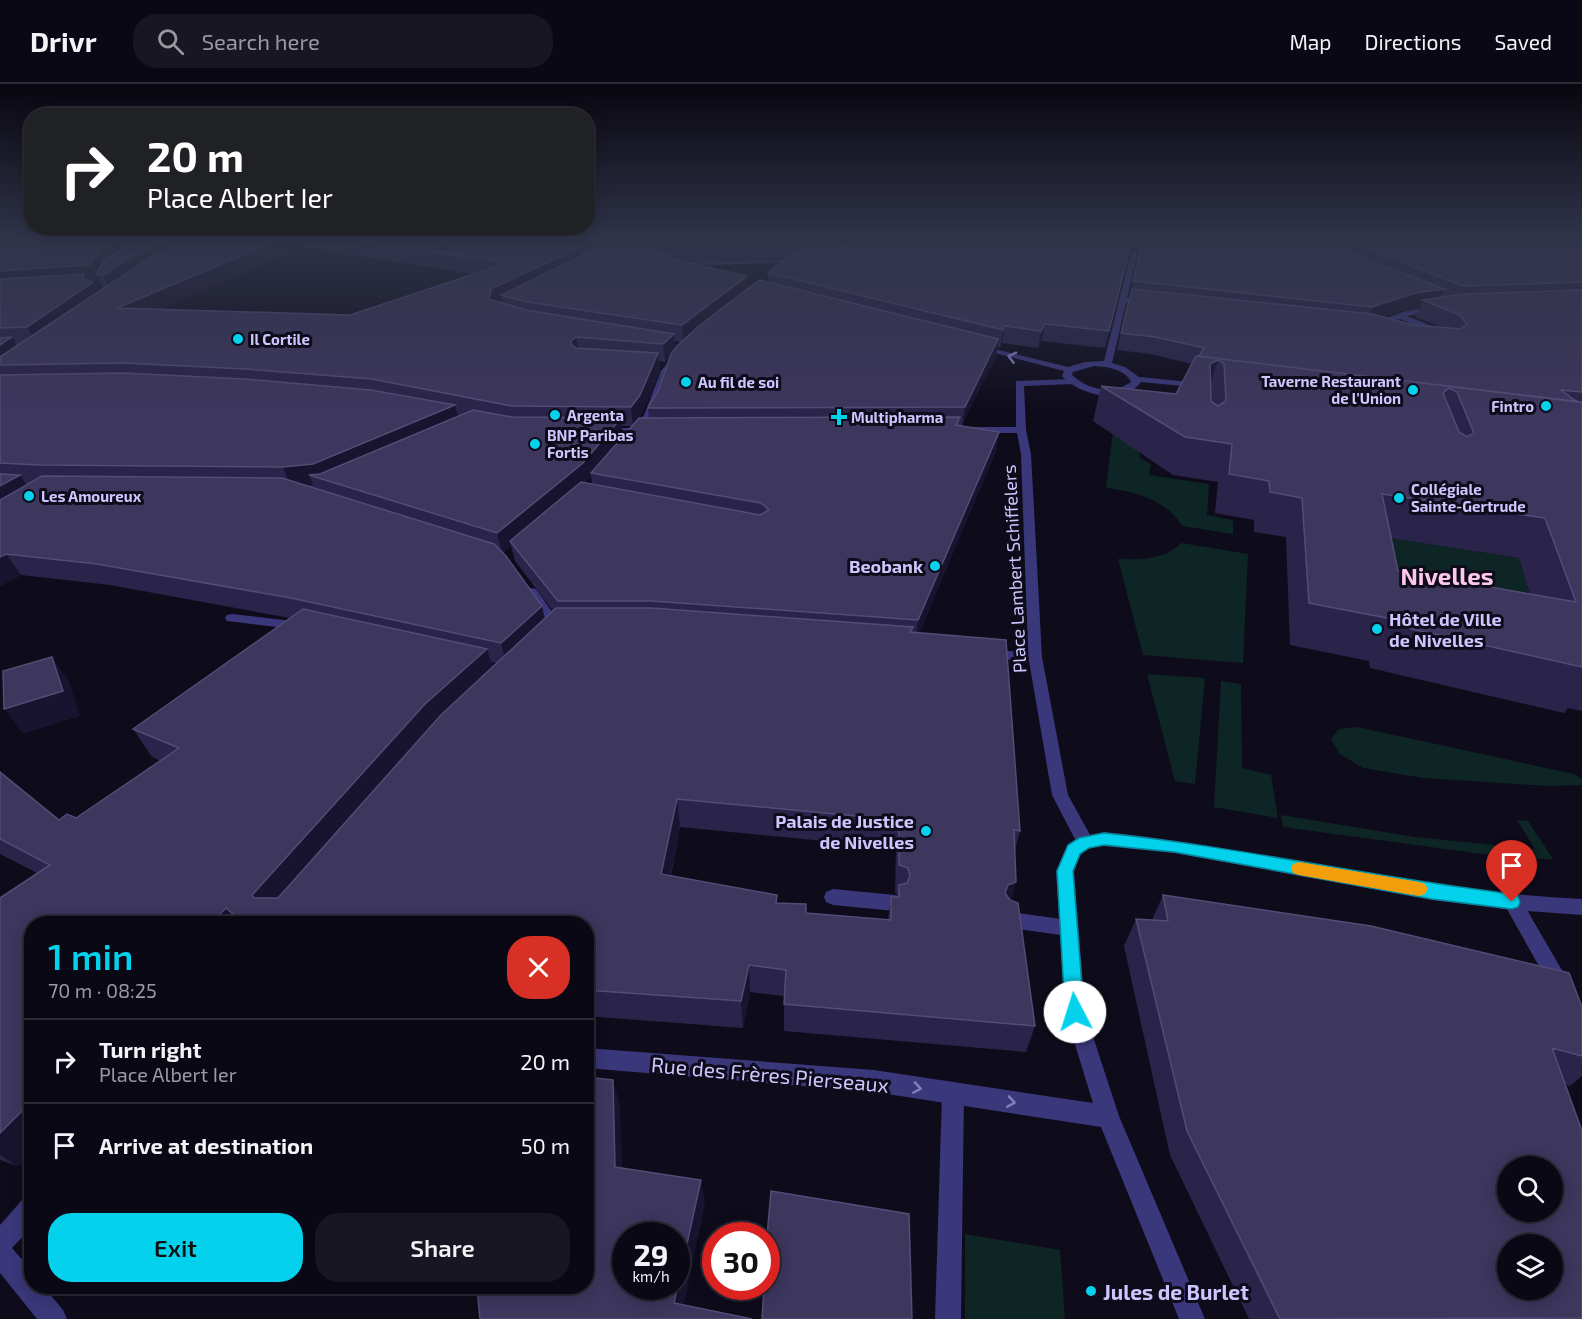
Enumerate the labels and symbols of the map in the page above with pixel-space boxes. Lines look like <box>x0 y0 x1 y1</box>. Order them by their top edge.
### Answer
place label: Il Cortile <box>250 330 310 348</box>
marker: Il Cortile <box>231 332 245 346</box>
one-way arrow <box>1007 351 1017 364</box>
place label: Taverne Restaurant de l'Union <box>1261 372 1401 407</box>
place label: Au fil de soi <box>698 373 779 391</box>
marker: Au fil de soi <box>679 375 693 389</box>
marker: Taverne Restaurant de l'Union <box>1406 383 1420 397</box>
place label: Fintro <box>1491 397 1534 415</box>
marker: Fintro <box>1539 399 1553 413</box>
place label: Argenta <box>567 406 624 424</box>
marker: Argenta <box>548 408 562 422</box>
place label: Multipharma <box>851 408 943 426</box>
marker: Multipharma <box>832 410 846 424</box>
place label: BNP Paribas Fortis <box>547 426 633 461</box>
marker: BNP Paribas Fortis <box>528 437 542 451</box>
street label: Place Lambert Schiffelers <box>998 464 1030 674</box>
place label: Collégiale Sainte-Gertrude <box>1411 480 1526 515</box>
place label: Les Amoureux <box>41 487 142 505</box>
marker: Les Amoureux <box>22 489 36 503</box>
marker: Collégiale Sainte-Gertrude <box>1392 491 1406 505</box>
place label: Beobank <box>849 555 923 577</box>
marker: Beobank <box>928 559 942 573</box>
district label: Nivelles <box>1401 561 1493 590</box>
place label: Hôtel de Ville de Nivelles <box>1389 608 1502 651</box>
marker: Hôtel de Ville de Nivelles <box>1370 622 1384 636</box>
place label: Palais de Justice de Nivelles <box>775 810 914 853</box>
marker: Palais de Justice de Nivelles <box>919 824 933 838</box>
pin <box>1486 840 1537 902</box>
position arrow <box>1043 980 1107 1044</box>
street label: Rue des Frères Pierseaux <box>650 1051 890 1097</box>
one-way arrow <box>912 1081 921 1093</box>
one-way arrow <box>1007 1096 1016 1108</box>
speed limit sign: 30 <box>702 1222 780 1300</box>
place label: Jules de Burlet <box>1103 1279 1249 1304</box>
marker: Jules de Burlet <box>1084 1284 1098 1298</box>

